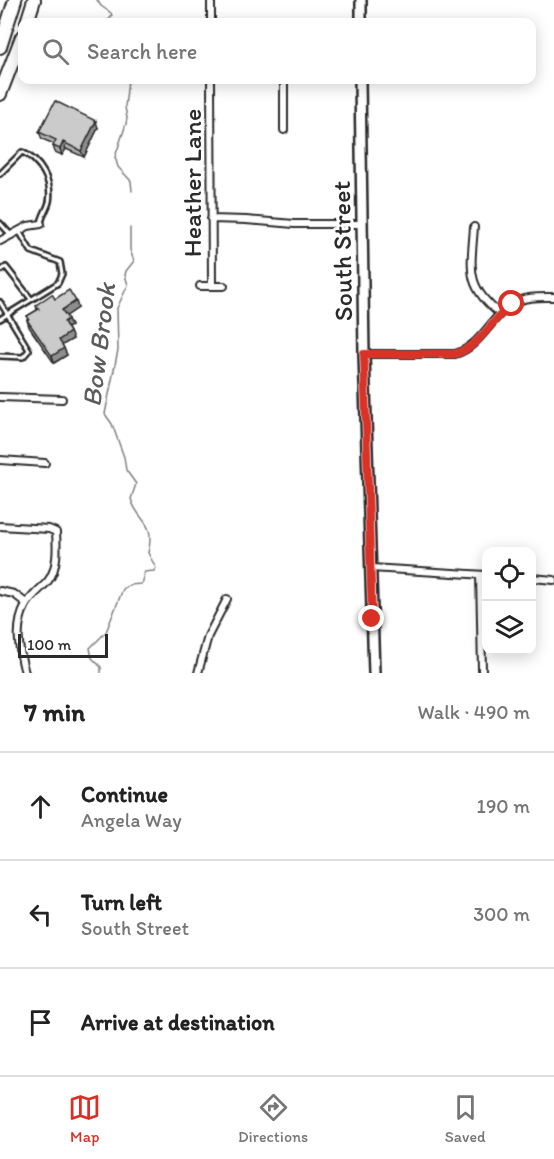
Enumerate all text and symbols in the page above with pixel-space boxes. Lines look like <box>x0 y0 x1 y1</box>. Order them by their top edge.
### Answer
search box <box>18 18 536 84</box>
icon: search <box>39 35 72 68</box>
text: Search here <box>87 38 197 65</box>
street label: Heather Lane <box>176 109 208 257</box>
street label: South Street <box>325 180 359 321</box>
water label: Bow Brook <box>75 279 123 409</box>
route start <box>498 290 524 316</box>
map controls <box>482 547 536 655</box>
button: locate <box>482 547 536 601</box>
button: layers <box>482 601 536 655</box>
route end <box>358 605 384 631</box>
scale bar <box>18 631 108 658</box>
text: 100 m <box>27 635 71 654</box>
text: 7 min <box>24 696 85 728</box>
text: Walk · 490 m <box>417 700 530 724</box>
text: Continue <box>81 781 168 808</box>
icon: ahead <box>24 790 57 823</box>
text: 190 m <box>477 794 530 818</box>
text: Angela Way <box>81 808 182 832</box>
text: Turn left <box>81 889 162 916</box>
icon: left <box>24 898 57 931</box>
text: 300 m <box>473 902 530 926</box>
text: South Street <box>81 916 189 940</box>
icon: arrive <box>24 1006 57 1039</box>
text: Arrive at destination <box>81 1009 275 1036</box>
tab: Map <box>68 1091 101 1146</box>
tab: Directions <box>238 1091 308 1146</box>
tab: Saved <box>445 1091 486 1146</box>

